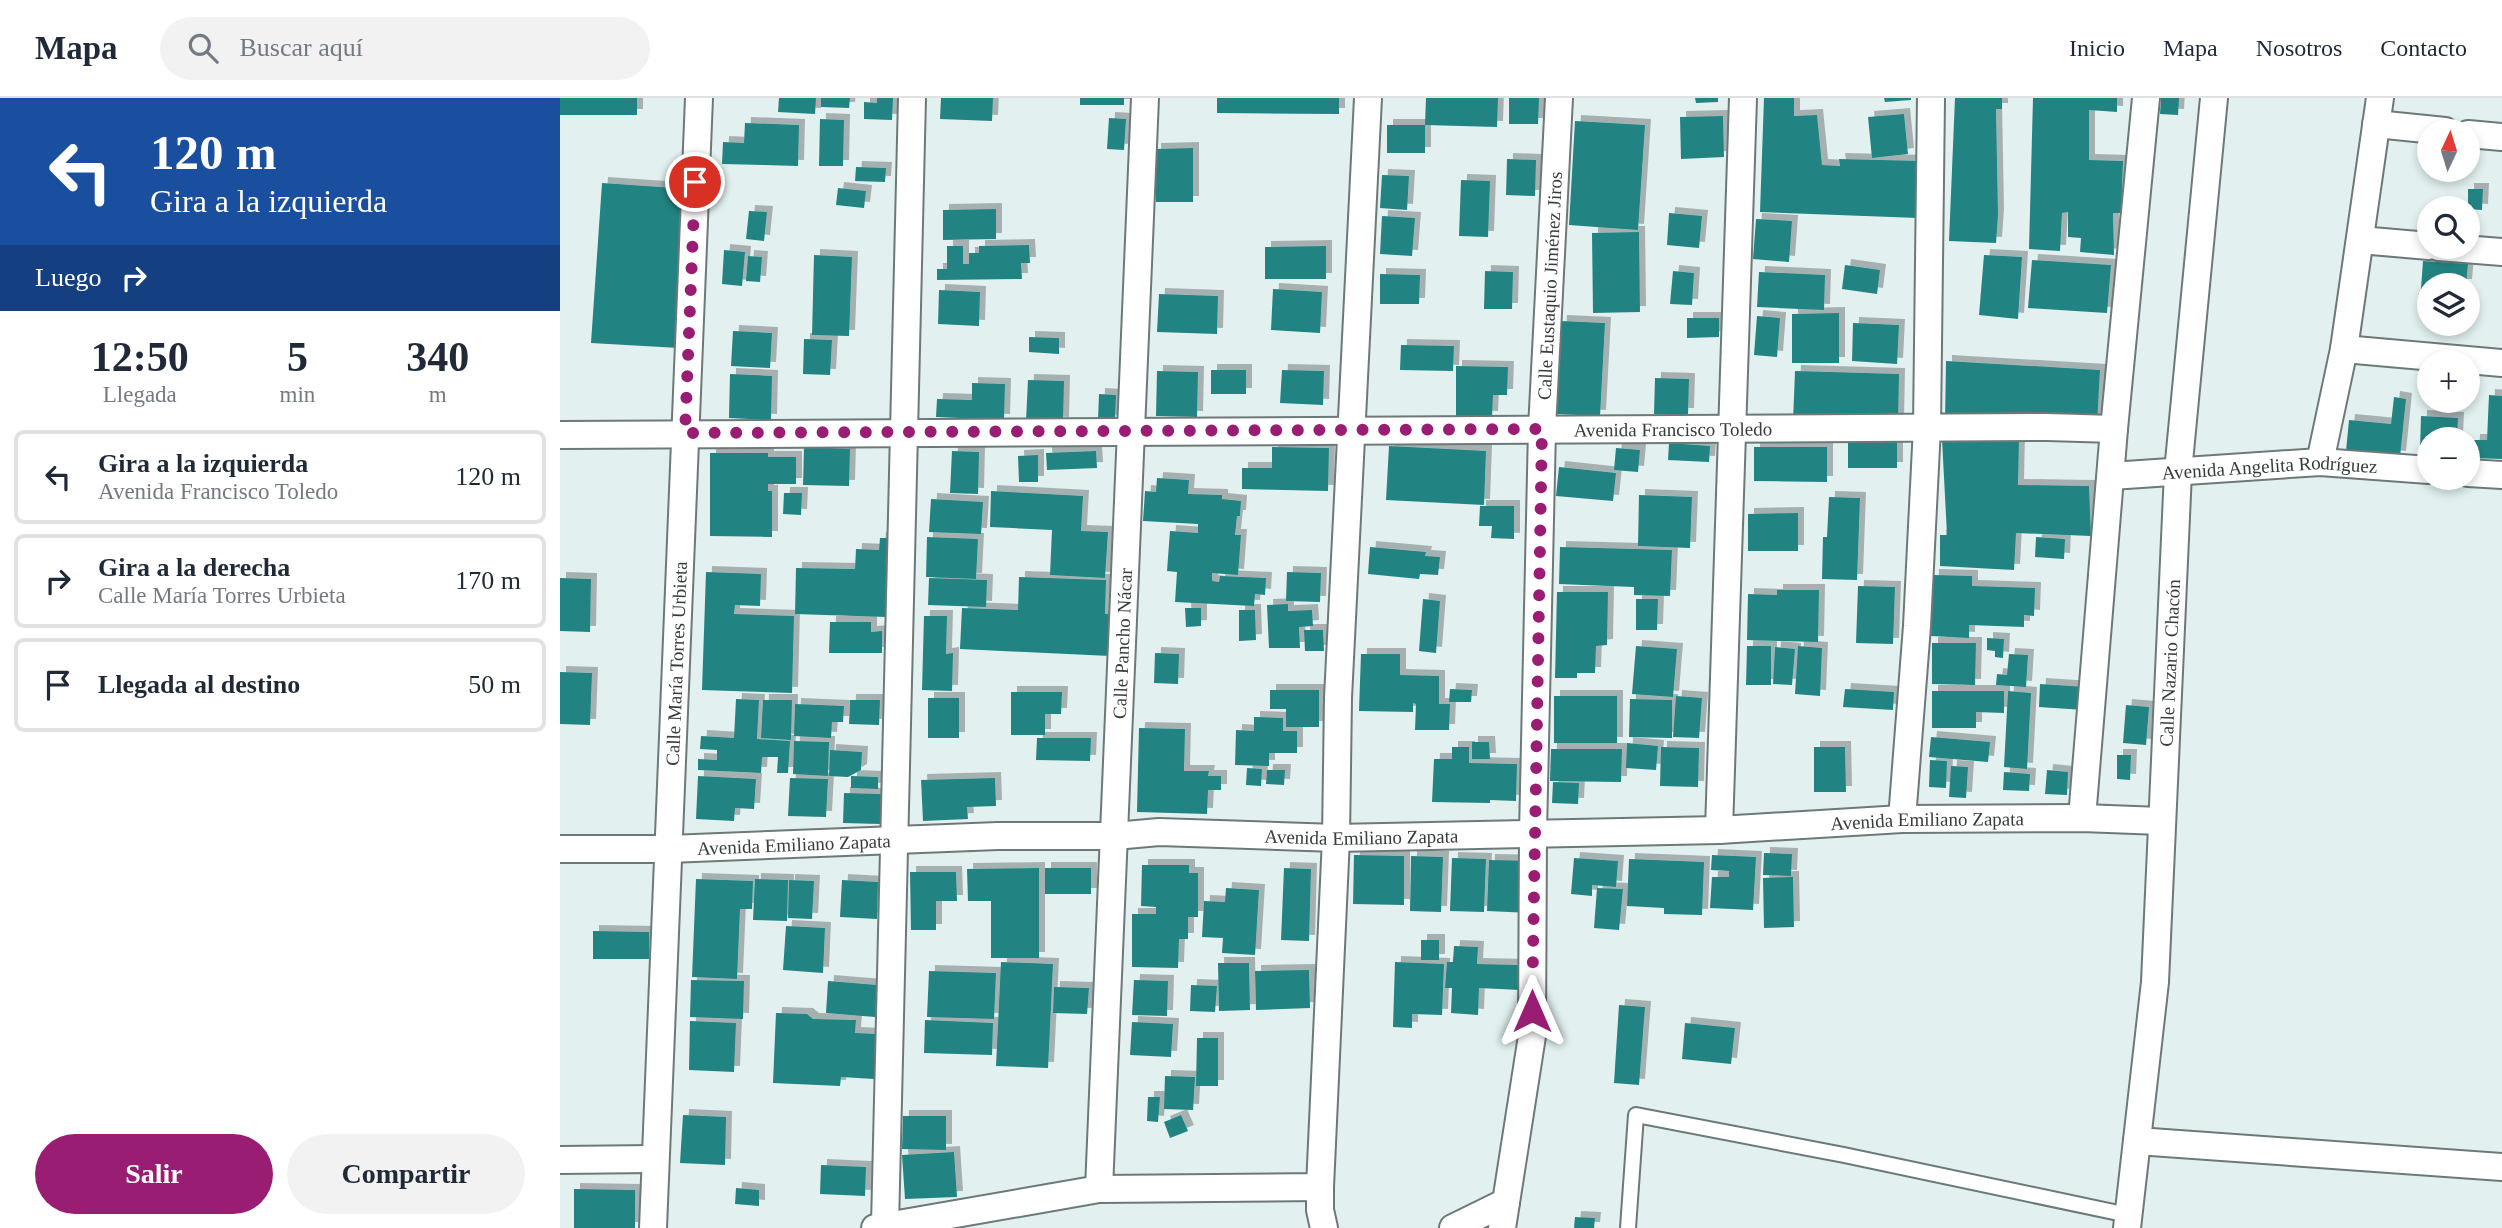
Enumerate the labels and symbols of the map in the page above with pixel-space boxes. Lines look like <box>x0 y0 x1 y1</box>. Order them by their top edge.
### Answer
north arrow <box>2417 119 2480 182</box>
pin <box>665 152 725 212</box>
street label: Calle Eustaquio Jiménez Jiros <box>1533 171 1566 400</box>
street label: Avenida Francisco Toledo <box>1574 418 1772 440</box>
street label: Avenida Angelita Rodríguez <box>2161 451 2378 483</box>
street label: Calle María Torres Urbieta <box>661 560 691 766</box>
street label: Calle Pancho Nácar <box>1108 567 1136 719</box>
street label: Calle Nazario Chacón <box>2155 578 2184 747</box>
street label: Avenida Emiliano Zapata <box>1830 808 2025 834</box>
street label: Avenida Emiliano Zapata <box>1264 825 1459 849</box>
street label: Avenida Emiliano Zapata <box>697 830 892 858</box>
position arrow <box>1495 974 1569 1048</box>

